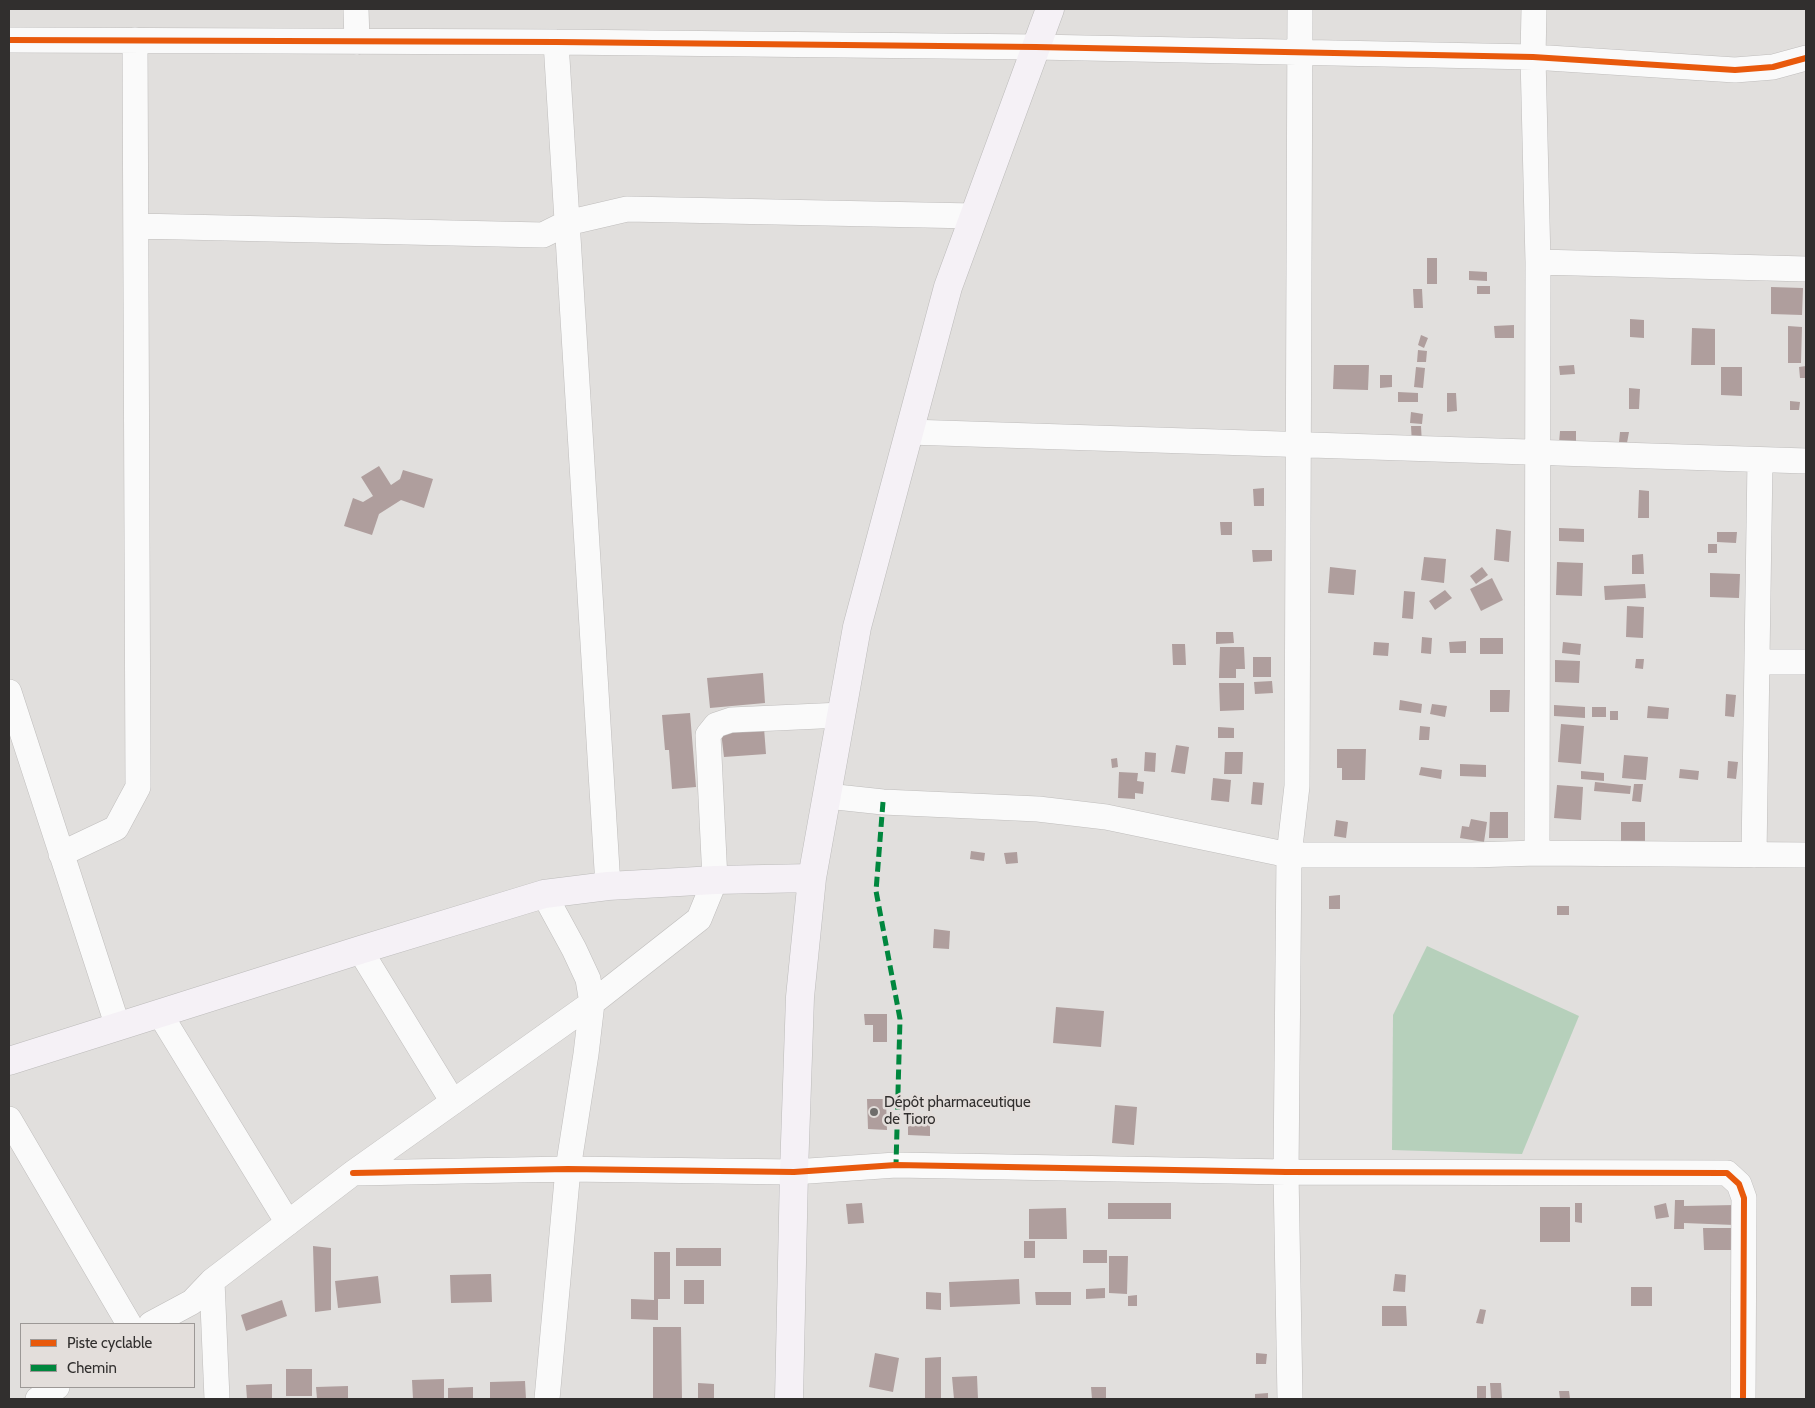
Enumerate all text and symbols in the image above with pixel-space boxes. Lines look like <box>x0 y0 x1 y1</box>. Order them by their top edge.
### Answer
place label: Dépôt pharmaceutique de Tioro <box>884 1094 1031 1129</box>
marker: Dépôt pharmaceutique de Tioro <box>868 1106 880 1118</box>
legend <box>20 1323 195 1388</box>
text: Piste cyclable <box>67 1334 152 1352</box>
text: Chemin <box>67 1359 117 1377</box>

